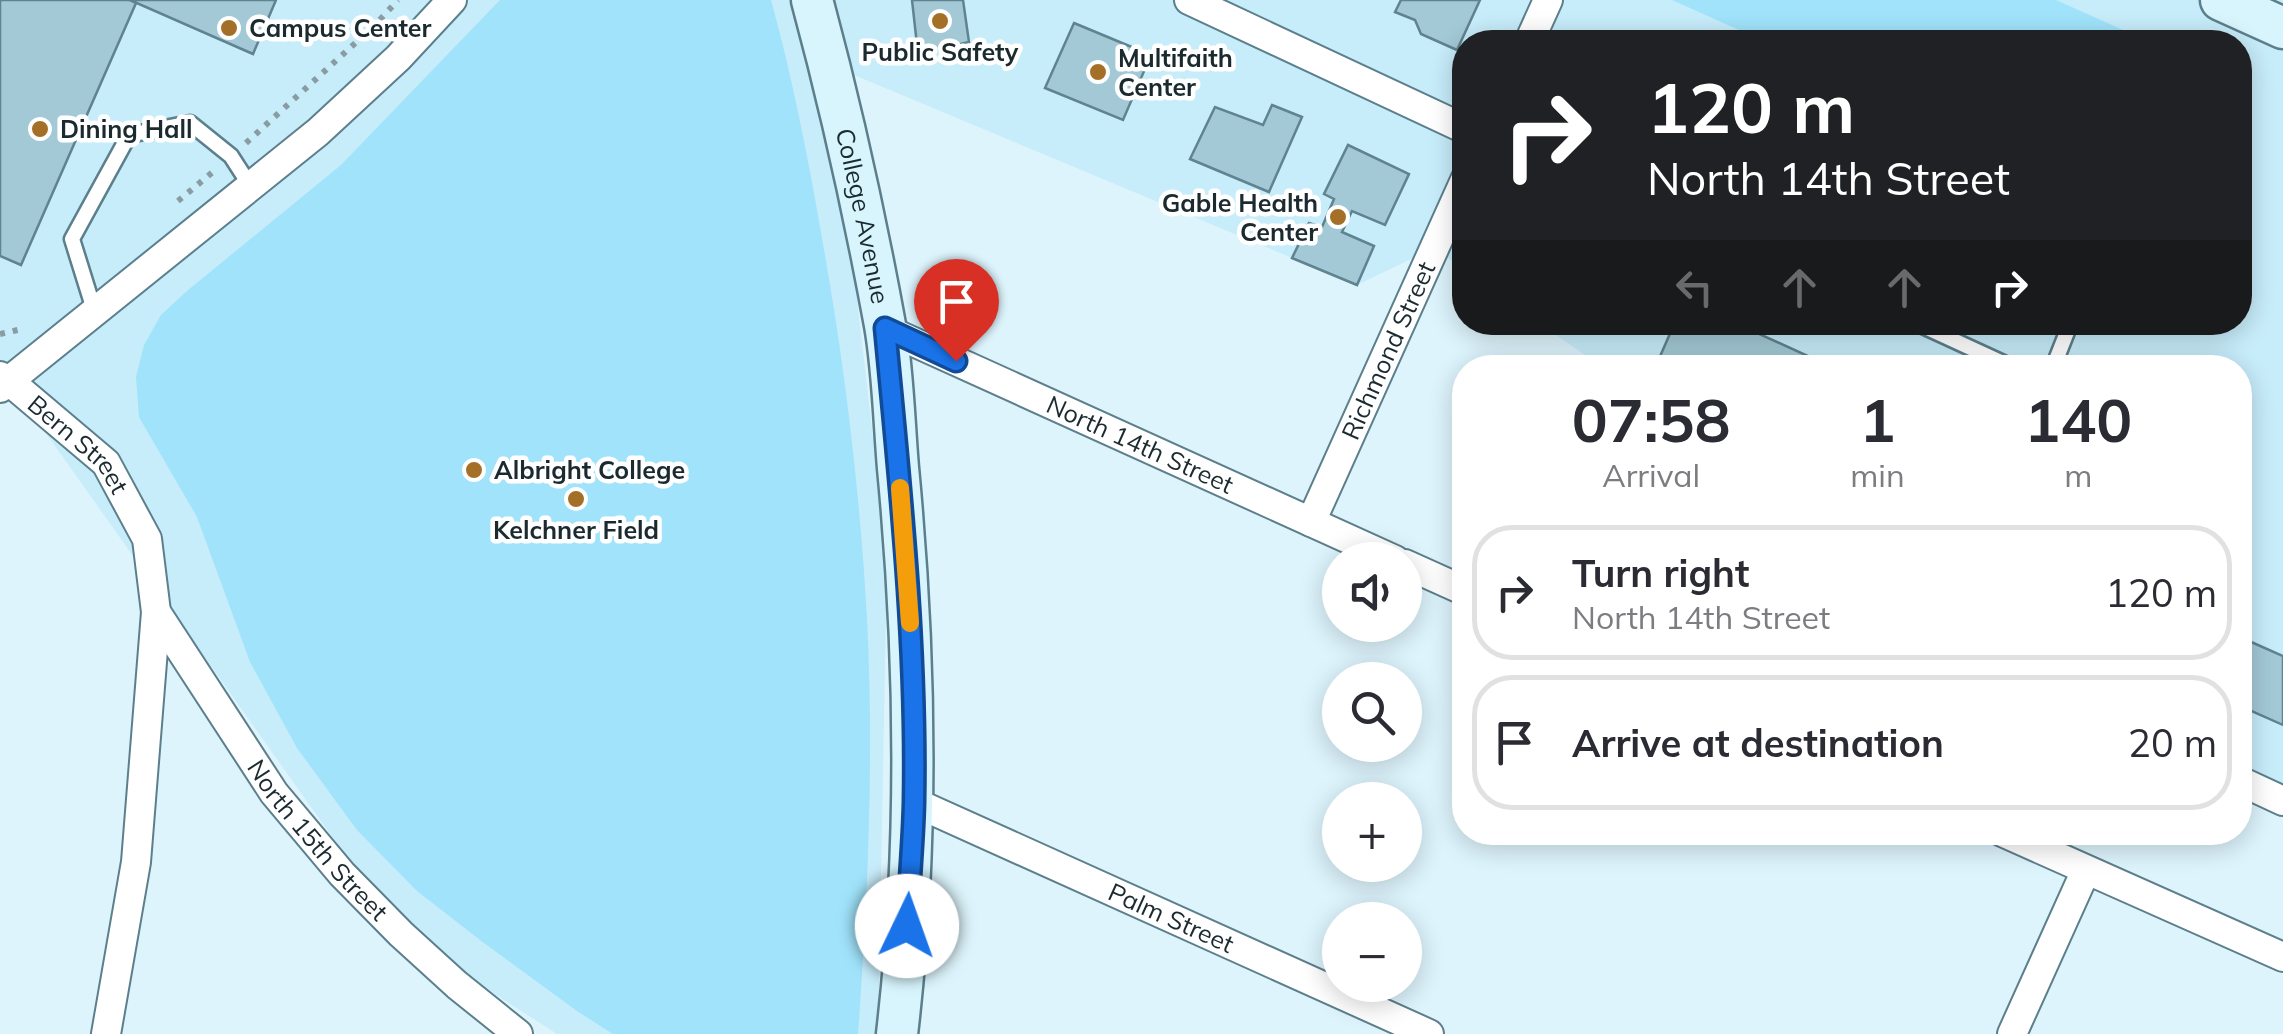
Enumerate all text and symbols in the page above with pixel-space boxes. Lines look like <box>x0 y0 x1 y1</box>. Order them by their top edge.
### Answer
marker: Public Safety <box>929 10 951 32</box>
place label: Campus Center <box>249 12 432 43</box>
marker: Campus Center <box>218 17 240 39</box>
place label: Public Safety <box>862 36 1019 67</box>
place label: Multifaith Center <box>1118 42 1233 102</box>
marker: Multifaith Center <box>1087 61 1109 83</box>
text: 120 m <box>1647 63 1855 151</box>
icon: right <box>1482 70 1612 200</box>
place label: Dining Hall <box>60 113 193 144</box>
marker: Dining Hall <box>29 118 51 140</box>
street label: College Avenue <box>830 125 897 306</box>
text: North 14th Street <box>1647 150 2010 206</box>
place label: Gable Health Center <box>1162 187 1318 247</box>
marker: Gable Health Center <box>1327 206 1349 228</box>
street label: Richmond Street <box>1334 256 1441 444</box>
pin <box>914 259 999 362</box>
icon: left <box>1667 260 1722 315</box>
icon: ahead <box>1772 260 1827 315</box>
icon: ahead <box>1877 260 1932 315</box>
icon: right <box>1982 260 2037 315</box>
icon: arrive <box>929 274 984 329</box>
text: 07:58 <box>1572 382 1731 457</box>
text: 1 <box>1859 382 1895 457</box>
text: 140 <box>2024 382 2132 457</box>
street label: Bern Street <box>22 388 136 499</box>
street label: North 14th Street <box>1042 388 1239 500</box>
place label: Albright College <box>494 454 685 485</box>
text: Arrival <box>1602 455 1700 495</box>
text: min <box>1850 455 1905 495</box>
text: m <box>2064 455 2092 495</box>
marker: Albright College <box>463 459 485 481</box>
marker: Kelchner Field <box>565 488 587 510</box>
place label: Kelchner Field <box>493 514 659 545</box>
map controls <box>1322 542 1422 1002</box>
button: sound <box>1322 542 1422 642</box>
text: Turn right <box>1572 549 1749 597</box>
icon: right <box>1487 565 1542 620</box>
text: 120 m <box>2105 569 2217 617</box>
text: North 14th Street <box>1572 597 1830 637</box>
button: search <box>1322 662 1422 762</box>
icon: arrive <box>1487 715 1542 770</box>
text: Arrive at destination <box>1572 719 1944 767</box>
text: 20 m <box>2128 719 2217 767</box>
street label: North 15th Street <box>241 753 395 927</box>
button: + <box>1322 782 1422 882</box>
position arrow <box>855 874 959 978</box>
street label: Palm Street <box>1104 876 1239 959</box>
button: − <box>1322 902 1422 1002</box>

